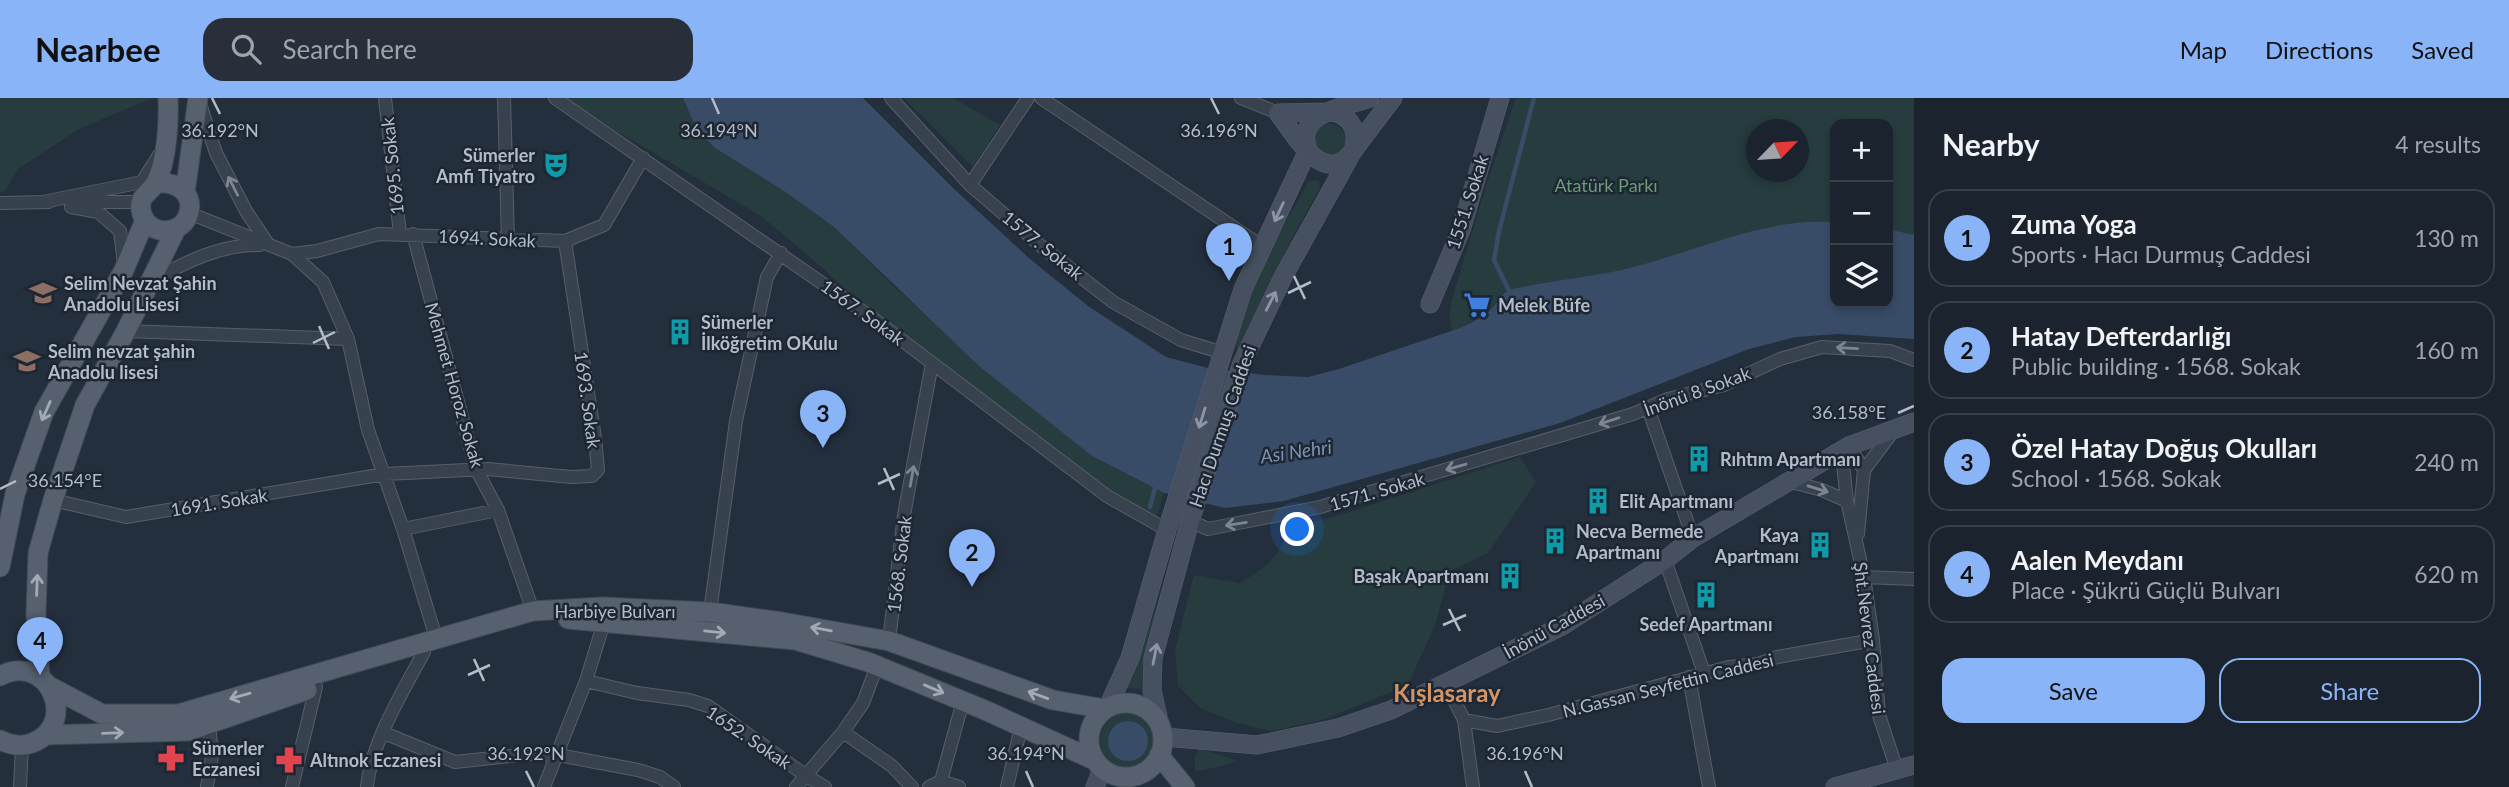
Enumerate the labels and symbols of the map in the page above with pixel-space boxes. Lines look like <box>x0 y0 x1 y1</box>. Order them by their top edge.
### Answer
street label: 1695. Sokak <box>376 115 408 216</box>
text: 36.192°N <box>181 119 259 141</box>
text: 36.194°N <box>680 119 758 141</box>
text: 36.196°N <box>1180 119 1258 141</box>
north arrow <box>1746 119 1809 182</box>
place label: Sümerler Amfi Tiyatro <box>435 144 535 187</box>
theatre icon: Sümerler Amfi Tiyatro <box>541 150 571 180</box>
street label: 1551. Sokak <box>1441 151 1493 252</box>
park label: Atatürk Parkı <box>1554 174 1658 196</box>
one-way arrow <box>226 176 240 197</box>
one-way arrow <box>1272 201 1285 222</box>
street label: 1577. Sokak <box>998 206 1089 285</box>
pin: 1 <box>1206 223 1252 281</box>
street label: 1694. Sokak <box>438 224 537 252</box>
place label: Selim Nevzat Şahin Anadolu Lisesi <box>63 272 217 315</box>
street label: 1567. Sokak <box>817 274 910 350</box>
school or university icon: Selim Nevzat Şahin Anadolu Lisesi <box>28 278 58 308</box>
supermarket icon: Melek Büfe <box>1462 290 1492 320</box>
one-way arrow <box>1264 291 1278 312</box>
place label: Melek Büfe <box>1498 294 1590 316</box>
street label: Mehmet Horoz Sokak <box>421 300 489 471</box>
place label: Sümerler İlköğretim OKulu <box>701 311 838 354</box>
building icon: Sümerler İlköğretim OKulu <box>665 317 695 347</box>
place label: Selim nevzat şahin Anadolu lisesi <box>47 340 195 383</box>
one-way arrow <box>1837 341 1859 354</box>
street label: Hacı Durmuş Caddesi <box>1184 342 1260 510</box>
school or university icon: Selim nevzat şahin Anadolu lisesi <box>12 346 42 376</box>
street label: 1693. Sokak <box>570 350 606 451</box>
street label: İnönü 8 Sokak <box>1641 361 1754 420</box>
pin: 3 <box>800 390 846 448</box>
one-way arrow <box>39 400 52 421</box>
text: 36.158°E <box>1812 401 1886 423</box>
one-way arrow <box>1195 407 1208 429</box>
one-way arrow <box>1598 416 1620 429</box>
water label: Asi Nehri <box>1258 435 1334 468</box>
building icon: Rıhtım Apartmanı <box>1684 444 1714 474</box>
place label: Rıhtım Apartmanı <box>1720 448 1861 470</box>
one-way arrow <box>1446 462 1468 475</box>
one-way arrow <box>905 465 919 488</box>
street label: 1571. Sokak <box>1327 467 1428 515</box>
text: 36.154°E <box>28 469 102 491</box>
street label: 1691. Sokak <box>169 483 270 521</box>
one-way arrow <box>1806 484 1828 496</box>
building icon: Elit Apartmanı <box>1583 486 1613 516</box>
place label: Elit Apartmanı <box>1619 490 1733 512</box>
your location <box>1280 512 1314 546</box>
street label: 1568. Sokak <box>882 513 916 614</box>
one-way arrow <box>1225 518 1248 531</box>
place label: Necva Bermede Apartmanı <box>1575 520 1704 563</box>
place label: Kaya Apartmanı <box>1714 524 1799 567</box>
building icon: Necva Bermede Apartmanı <box>1540 526 1570 556</box>
pin: 2 <box>949 529 995 587</box>
building icon: Kaya Apartmanı <box>1805 530 1835 560</box>
street label: Şht.Nevrez Caddesi <box>1850 560 1890 716</box>
building icon: Başak Apartmanı <box>1495 561 1525 591</box>
place label: Başak Apartmanı <box>1354 565 1489 587</box>
one-way arrow <box>30 574 43 597</box>
building icon: Sedef Apartmanı <box>1691 580 1721 610</box>
street label: İnönü Caddesi <box>1499 589 1609 663</box>
street label: Harbiye Bulvarı <box>554 600 676 622</box>
place label: Sedef Apartmanı <box>1639 613 1773 635</box>
pin: 4 <box>17 617 63 675</box>
one-way arrow <box>810 622 833 635</box>
one-way arrow <box>703 626 726 639</box>
one-way arrow <box>1148 643 1162 666</box>
street label: N.Gassan Seyfettin Caddesi <box>1560 648 1776 722</box>
district label: Kışlasaray <box>1393 678 1501 707</box>
one-way arrow <box>922 684 944 697</box>
one-way arrow <box>1027 687 1049 700</box>
one-way arrow <box>229 691 251 704</box>
street label: 1652. Sokak <box>702 701 796 774</box>
one-way arrow <box>101 726 124 739</box>
place label: Sümerler Eczanesi <box>192 737 264 780</box>
text: 36.192°N <box>487 742 565 764</box>
text: 36.194°N <box>987 742 1065 764</box>
text: 36.196°N <box>1486 742 1564 764</box>
pharmacy icon: Sümerler Eczanesi <box>156 743 186 773</box>
pharmacy icon: Altınok Eczanesi <box>274 745 304 775</box>
place label: Altınok Eczanesi <box>309 749 441 771</box>

